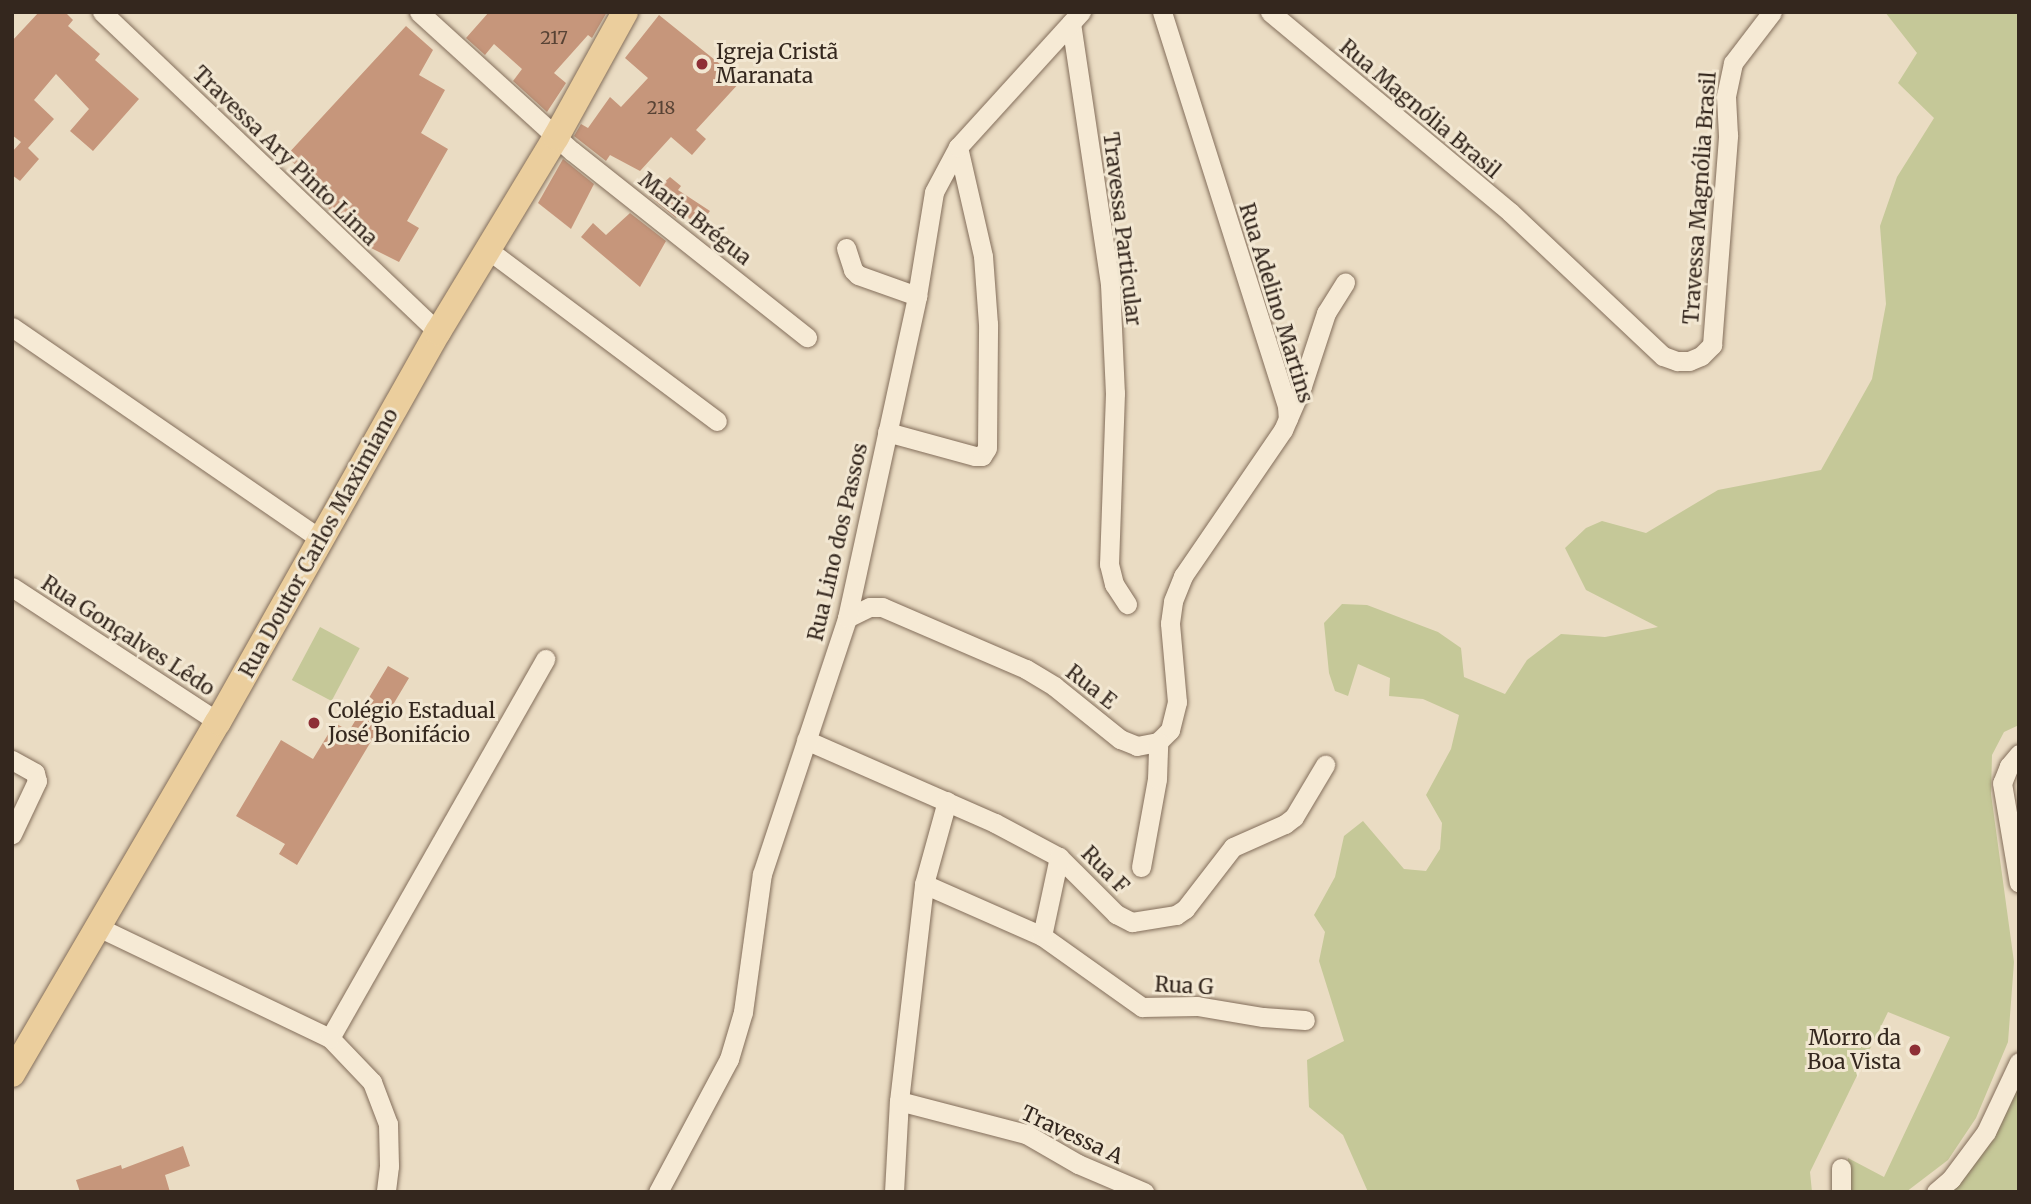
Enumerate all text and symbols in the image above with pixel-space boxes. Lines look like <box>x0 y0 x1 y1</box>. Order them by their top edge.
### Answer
house number: 217 <box>540 27 568 49</box>
street label: Rua Magnólia Brasil <box>1334 34 1506 184</box>
place label: Igreja Cristã Maranata <box>716 39 838 89</box>
marker: Igreja Cristã Maranata <box>694 56 710 72</box>
street label: Travessa Ary Pinto Lima <box>187 61 383 251</box>
street label: Travessa Magnólia Brasil <box>1679 71 1721 325</box>
house number: 218 <box>647 97 675 119</box>
street label: Travessa Particular <box>1098 131 1146 327</box>
street label: Maria Brégua <box>634 167 756 271</box>
street label: Rua Adelino Martins <box>1234 200 1318 406</box>
street label: Rua Doutor Carlos Maximiano <box>234 404 404 682</box>
street label: Rua Lino dos Passos <box>803 441 873 643</box>
street label: Rua Gonçalves Lêdo <box>37 571 219 701</box>
street label: Rua E <box>1061 660 1121 714</box>
place label: Colégio Estadual José Bonifácio <box>328 698 495 748</box>
marker: Colégio Estadual José Bonifácio <box>306 715 322 731</box>
street label: Rua F <box>1076 841 1134 899</box>
street label: Rua G <box>1154 972 1214 1000</box>
place label: Morro da Boa Vista <box>1807 1025 1901 1075</box>
marker: Morro da Boa Vista <box>1907 1042 1923 1058</box>
street label: Travessa A <box>1017 1100 1127 1170</box>

